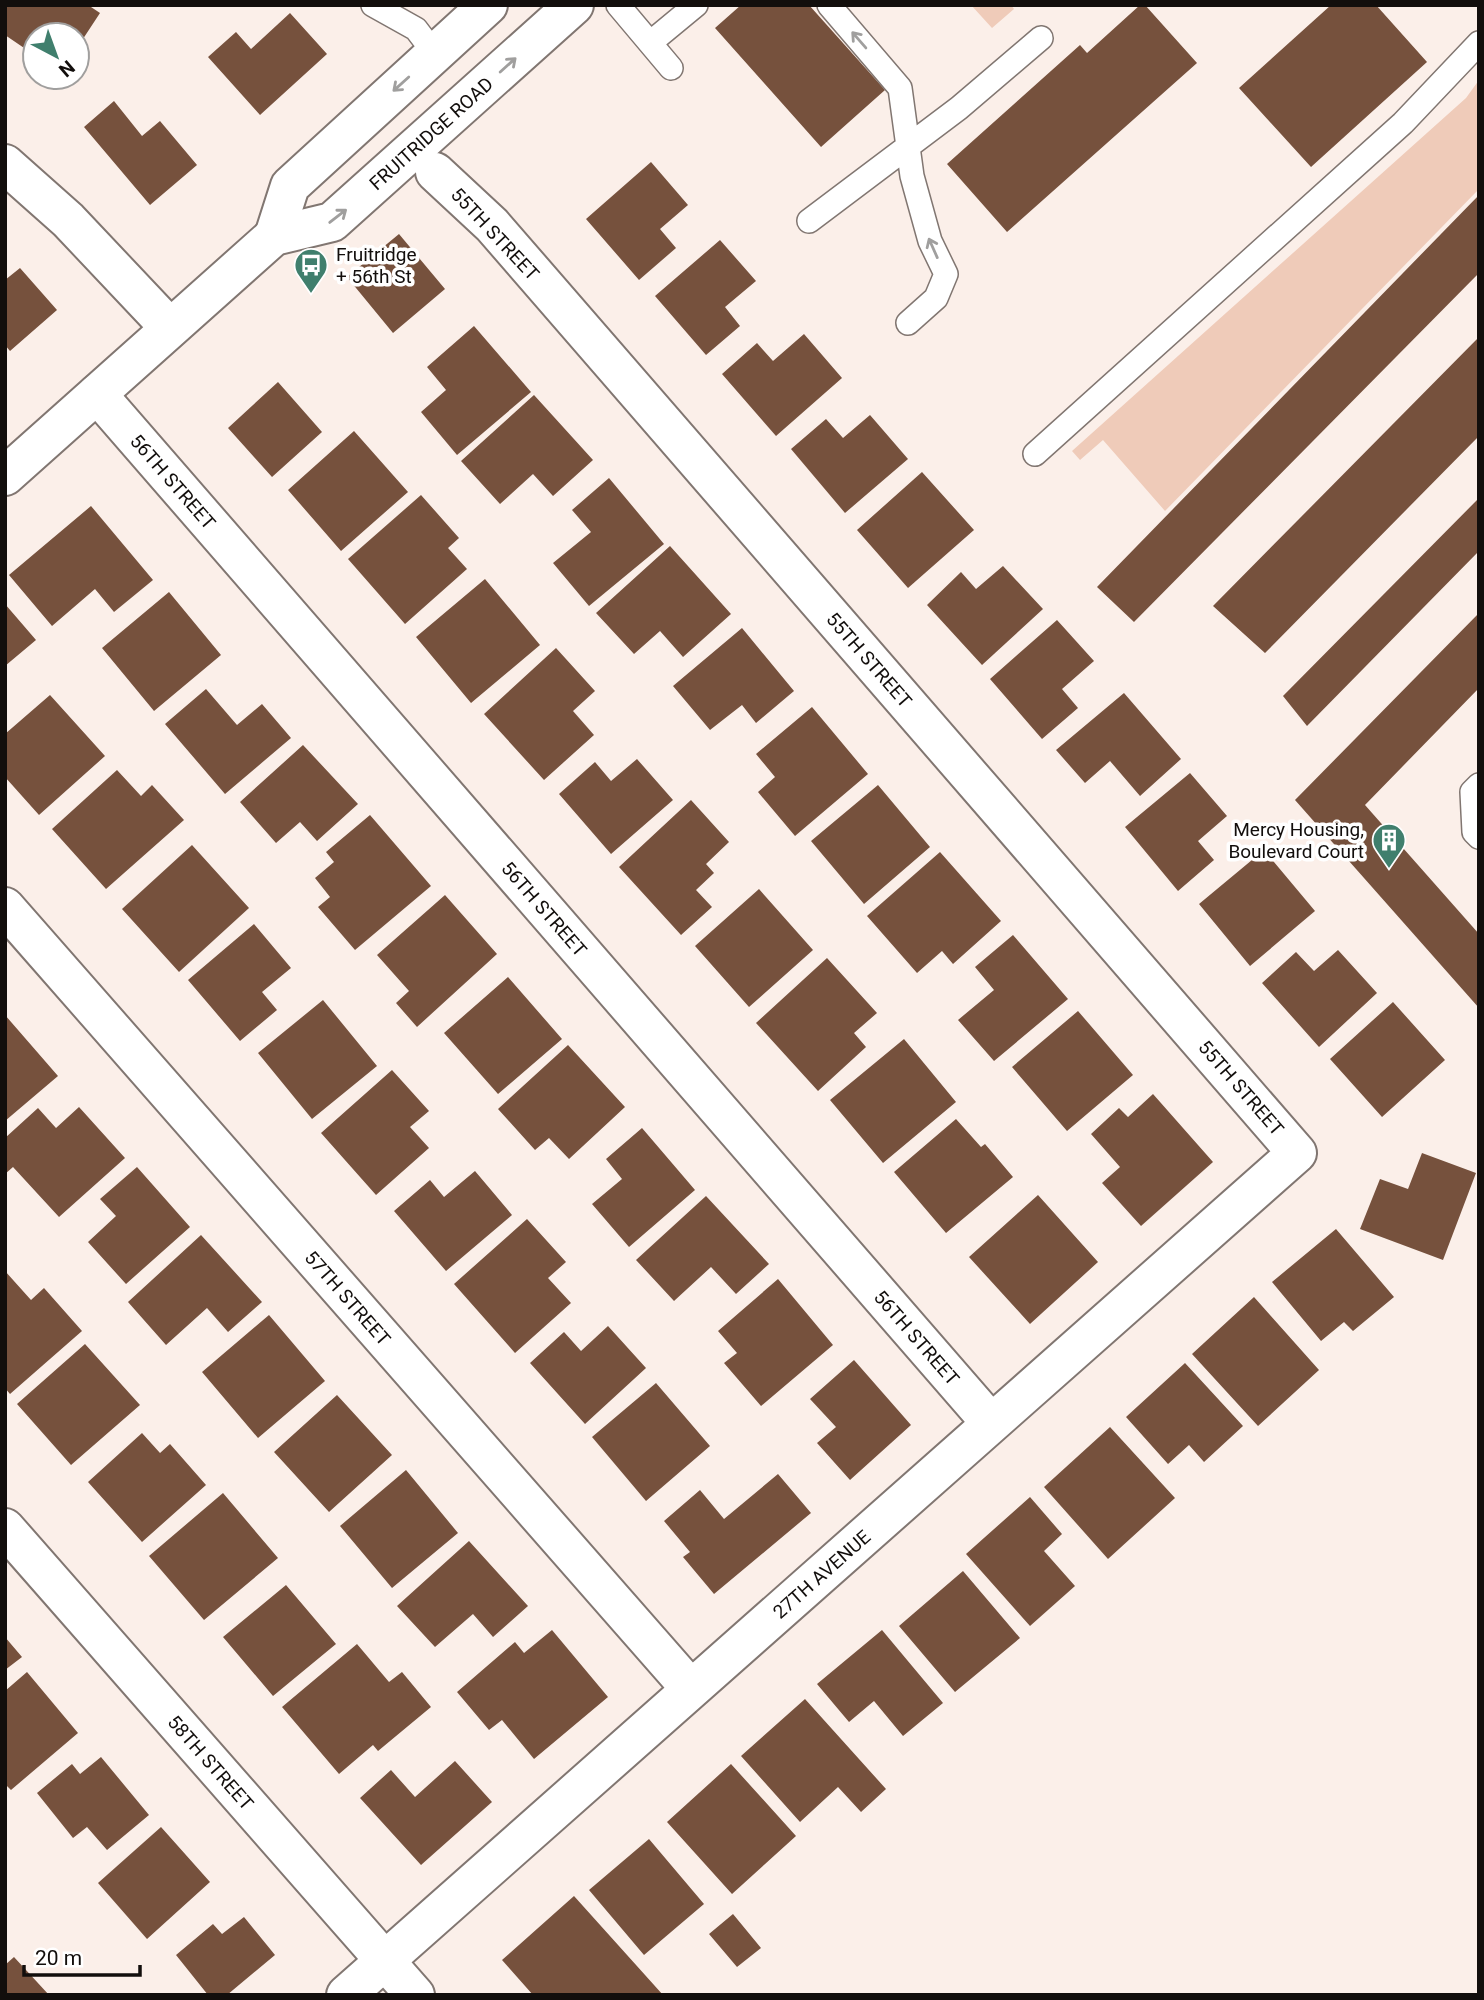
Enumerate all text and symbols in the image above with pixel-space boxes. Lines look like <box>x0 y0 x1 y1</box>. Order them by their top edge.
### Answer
north arrow <box>21 21 91 91</box>
one-way arrow <box>851 31 867 49</box>
text: N <box>54 55 79 82</box>
one-way arrow <box>499 56 516 73</box>
street label: FRUITRIDGE ROAD <box>364 72 497 195</box>
one-way arrow <box>393 76 410 93</box>
street label: 55TH STREET <box>446 183 544 285</box>
one-way arrow <box>329 208 347 223</box>
one-way arrow <box>926 238 940 259</box>
place label: Fruitridge + 56th St <box>336 243 417 288</box>
bus stop icon: Fruitridge + 56th St <box>292 246 330 295</box>
street label: 56TH STREET <box>126 429 221 534</box>
street label: 55TH STREET <box>821 608 917 712</box>
place label: Mercy Housing, Boulevard Court <box>1228 818 1364 863</box>
building icon: Mercy Housing, Boulevard Court <box>1370 821 1408 870</box>
street label: 56TH STREET <box>497 857 592 961</box>
street label: 55TH STREET <box>1193 1036 1289 1140</box>
street label: 57TH STREET <box>300 1246 396 1350</box>
street label: 56TH STREET <box>869 1285 964 1390</box>
street label: 27TH AVENUE <box>768 1525 875 1623</box>
street label: 58TH STREET <box>163 1710 259 1815</box>
scale bar <box>24 1934 140 1978</box>
text: 20 m <box>35 1946 82 1970</box>

